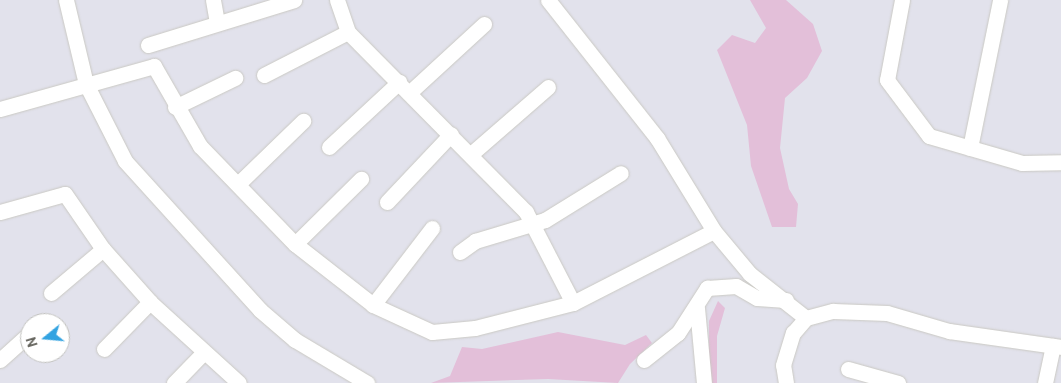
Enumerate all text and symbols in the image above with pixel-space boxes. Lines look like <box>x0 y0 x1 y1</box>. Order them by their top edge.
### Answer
north arrow <box>20 313 70 363</box>
text: N <box>22 335 42 349</box>

